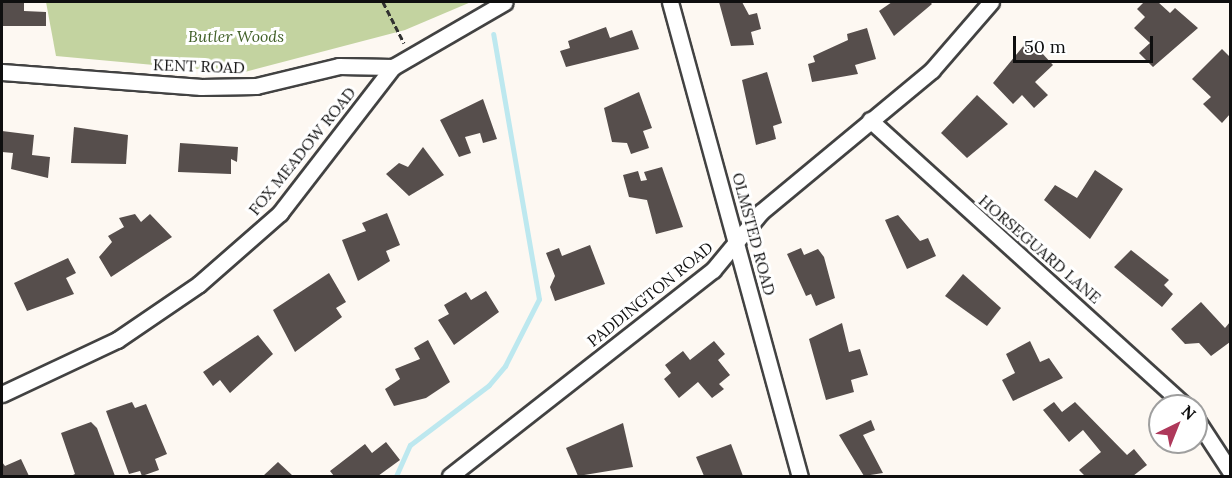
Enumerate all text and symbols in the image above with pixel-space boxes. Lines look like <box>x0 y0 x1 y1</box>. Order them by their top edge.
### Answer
scale bar <box>1016 24 1156 62</box>
park label: Butler Woods <box>188 26 284 46</box>
text: 50 m <box>1024 35 1066 58</box>
street label: KENT ROAD <box>153 55 245 77</box>
street label: FOX MEADOW ROAD <box>244 83 360 219</box>
street label: OLMSTED ROAD <box>728 170 780 298</box>
street label: HORSEGUARD LANE <box>975 191 1105 307</box>
street label: PADDINGTON ROAD <box>583 237 717 351</box>
north arrow <box>1148 394 1208 454</box>
text: N <box>1178 401 1200 424</box>

